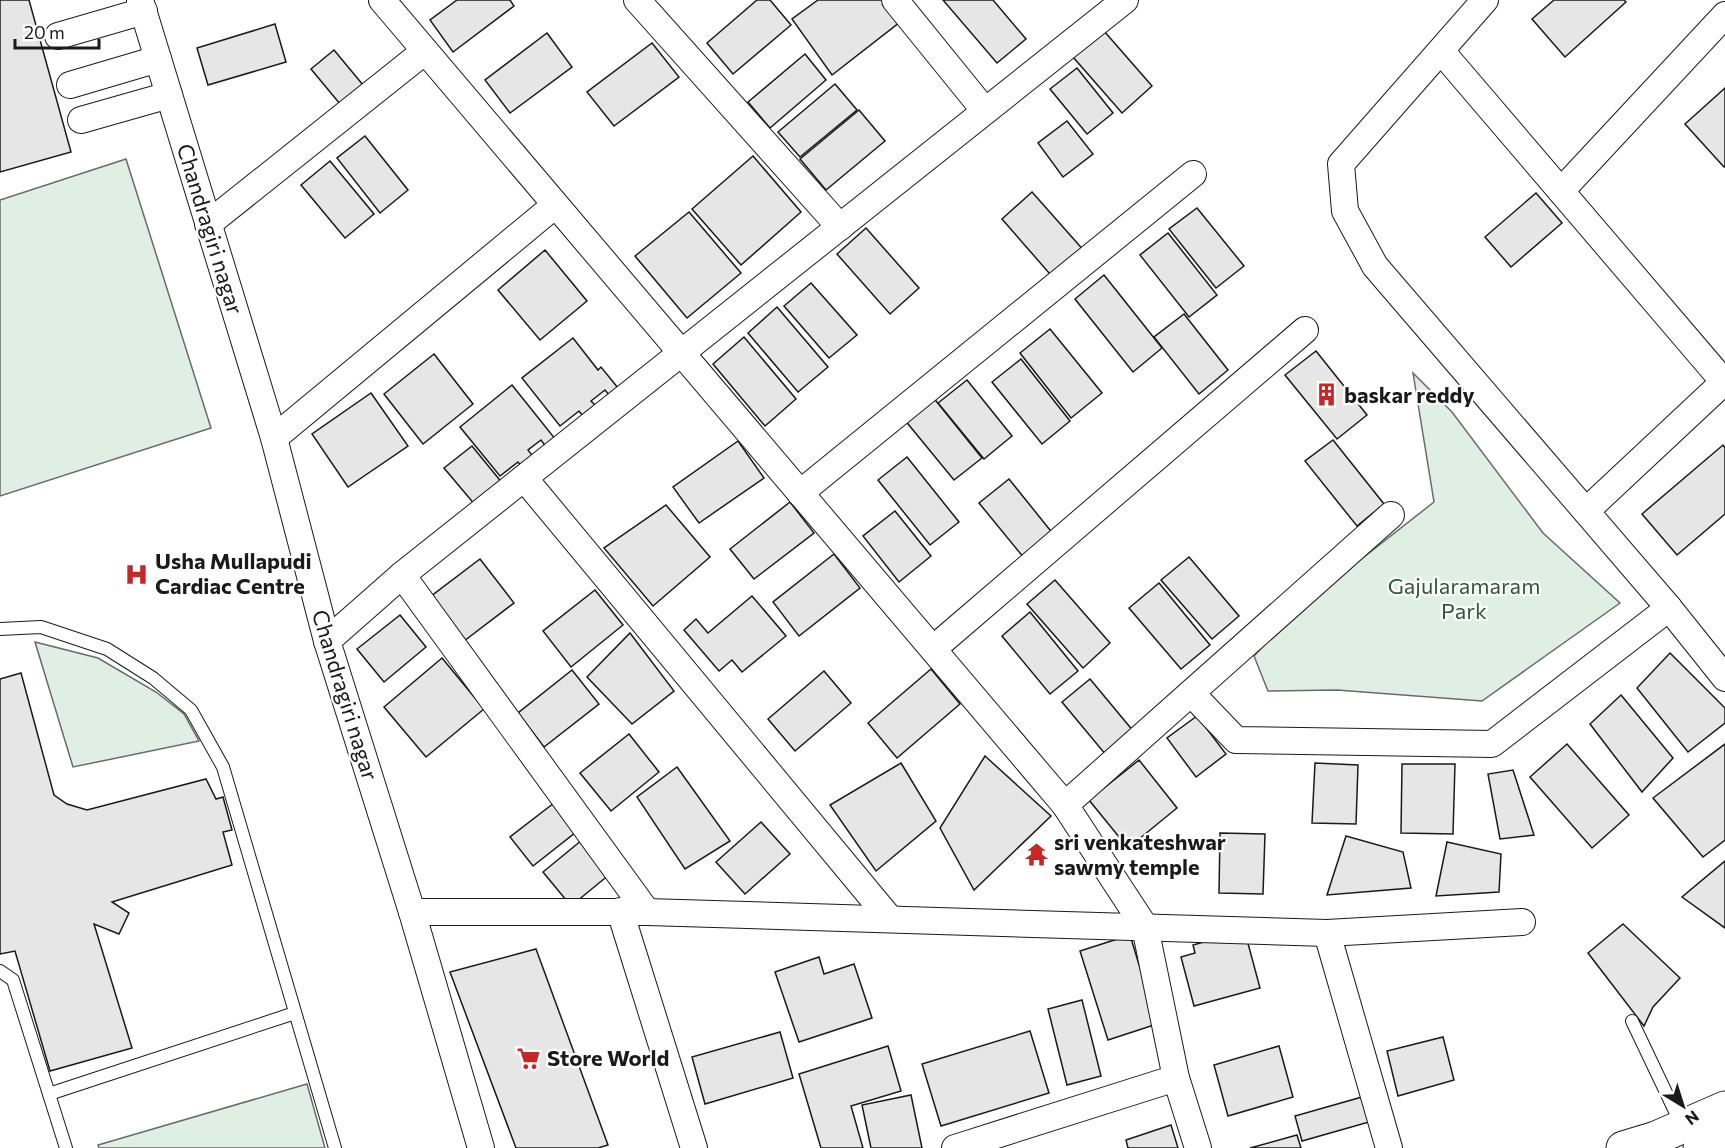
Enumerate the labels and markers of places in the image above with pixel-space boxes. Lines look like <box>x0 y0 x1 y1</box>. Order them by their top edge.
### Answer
place label: baskar reddy <box>1344 381 1475 408</box>
building icon: baskar reddy <box>1313 382 1339 408</box>
place label: Usha Mullapudi Cardiac Centre <box>155 547 312 599</box>
hospital icon: Usha Mullapudi Cardiac Centre <box>124 561 150 587</box>
place label: sri venkateshwar sawmy temple <box>1054 828 1226 880</box>
temple icon: sri venkateshwar sawmy temple <box>1023 842 1049 868</box>
place label: Store World <box>547 1044 669 1071</box>
supermarket icon: Store World <box>516 1045 542 1071</box>

